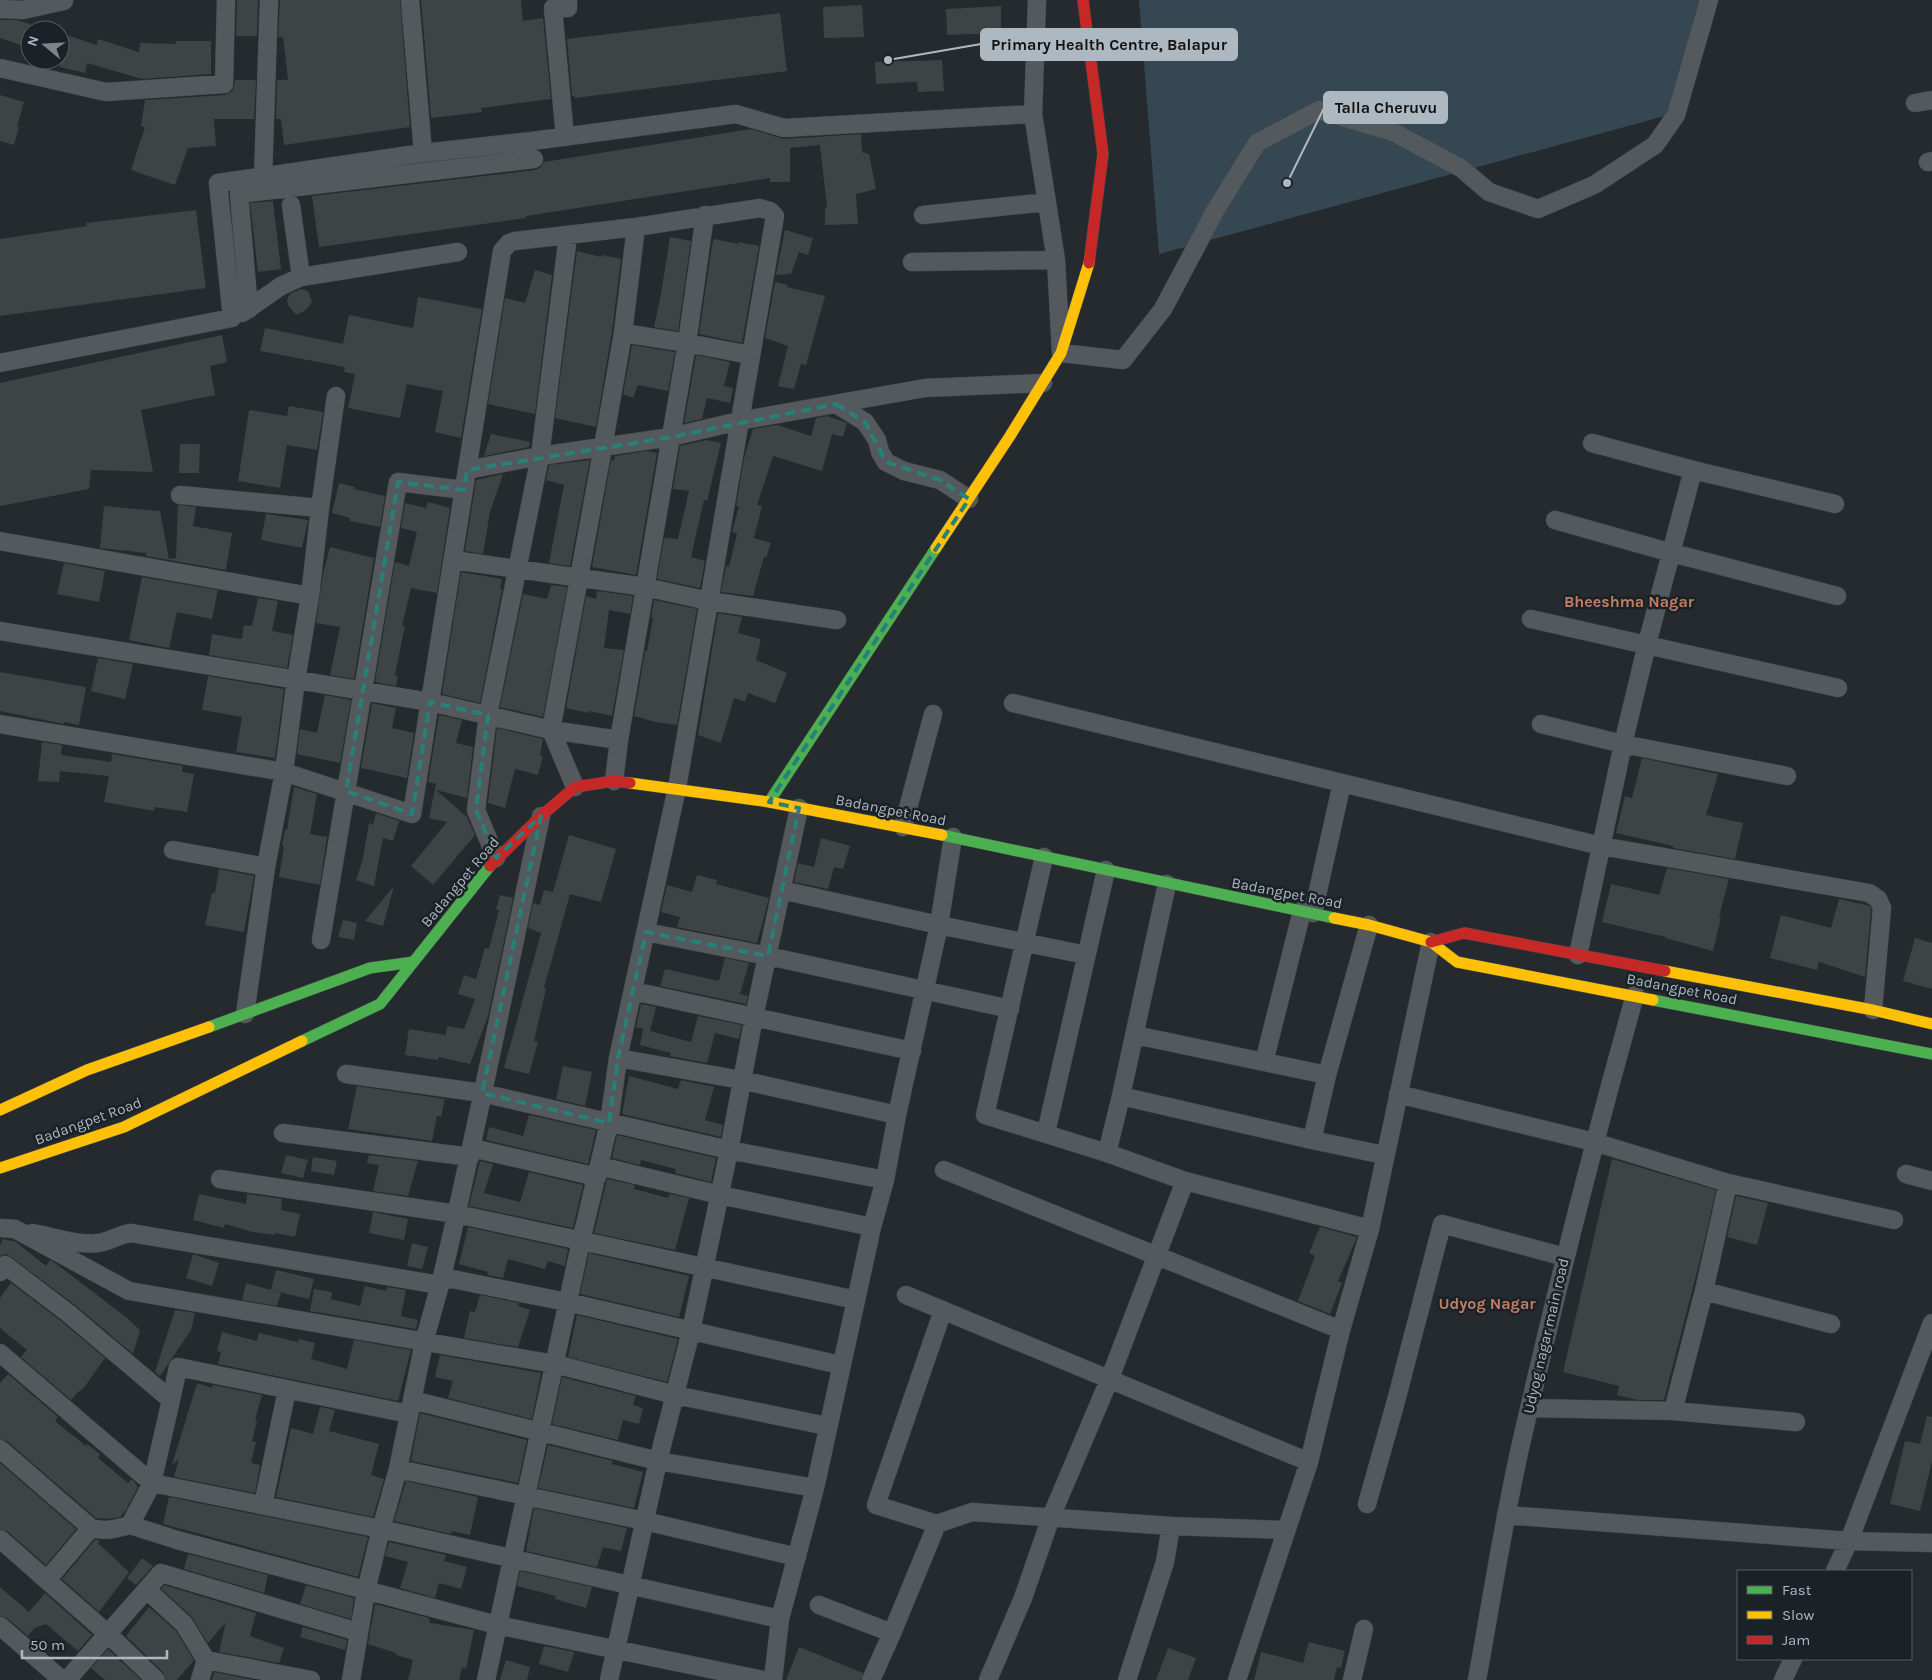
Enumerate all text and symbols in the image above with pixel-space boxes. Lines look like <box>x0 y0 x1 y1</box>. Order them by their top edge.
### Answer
north arrow <box>20 20 70 70</box>
callout: Primary Health Centre, Balapur <box>981 29 1237 60</box>
text: N <box>23 34 43 49</box>
text: Primary Health Centre, Balapur <box>991 35 1228 54</box>
callout: Talla Cheruvu <box>1324 92 1447 123</box>
text: Talla Cheruvu <box>1335 98 1437 117</box>
district label: Bheeshma Nagar <box>1564 592 1695 611</box>
street label: Badangpet Road <box>834 790 948 830</box>
street label: Badangpet Road <box>417 833 503 931</box>
street label: Badangpet Road <box>1230 873 1344 913</box>
street label: Badangpet Road <box>1625 969 1739 1009</box>
street label: Badangpet Road <box>32 1093 144 1149</box>
street label: Udyog nagar main road <box>1519 1256 1573 1416</box>
district label: Udyog Nagar <box>1438 1294 1536 1313</box>
legend <box>1737 1570 1912 1660</box>
text: Fast <box>1782 1581 1812 1599</box>
text: Slow <box>1782 1606 1814 1624</box>
scale bar <box>22 1628 168 1660</box>
text: Jam <box>1782 1631 1810 1649</box>
text: 50 m <box>30 1636 65 1654</box>

